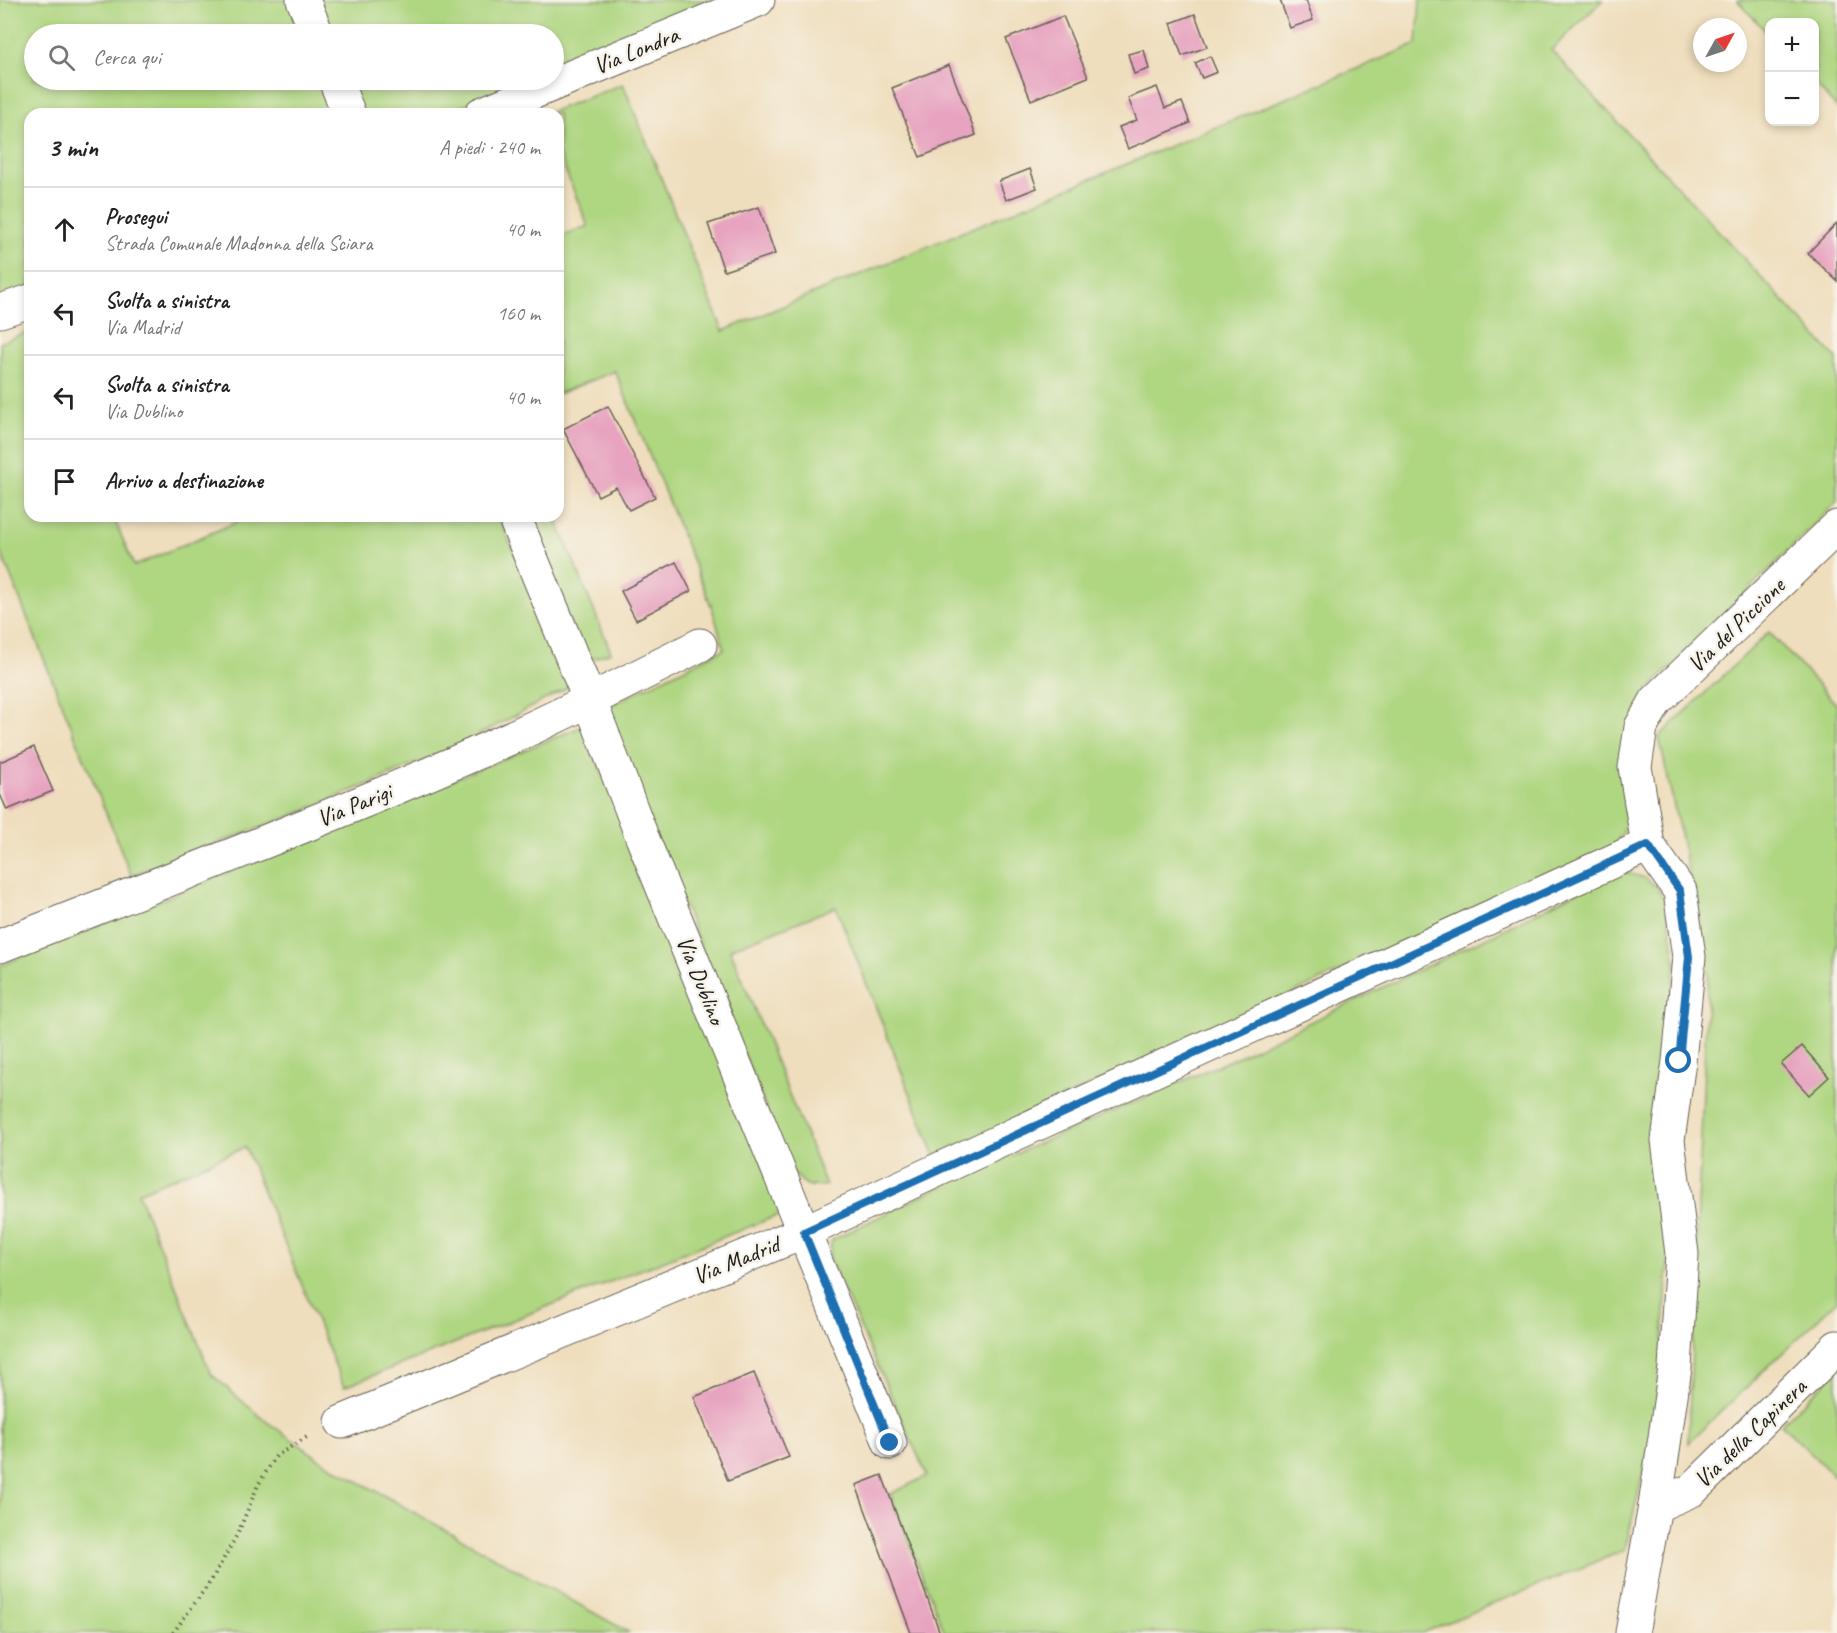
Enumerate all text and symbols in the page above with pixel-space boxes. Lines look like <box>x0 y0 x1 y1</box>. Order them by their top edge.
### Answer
north arrow <box>1693 18 1747 72</box>
map controls <box>1765 18 1819 126</box>
button: + <box>1765 18 1819 72</box>
street label: Via Londra <box>589 19 685 81</box>
search box <box>24 24 564 90</box>
icon: search <box>45 41 78 74</box>
text: Cerca qui <box>93 43 161 71</box>
button: − <box>1765 72 1819 126</box>
text: 3 min <box>48 131 98 164</box>
text: A piedi · 240 m <box>439 135 540 160</box>
text: Prosegui <box>105 203 167 231</box>
icon: ahead <box>48 213 81 246</box>
text: 40 m <box>506 217 540 242</box>
text: Strada Comunale Madonna della Sciara <box>105 231 372 256</box>
text: Svolta a sinistra <box>105 287 229 315</box>
icon: left <box>48 297 81 330</box>
text: 160 m <box>497 301 540 326</box>
text: Via Madrid <box>105 315 181 340</box>
text: Svolta a sinistra <box>105 371 229 399</box>
icon: left <box>48 381 81 414</box>
text: 40 m <box>506 385 540 410</box>
text: Via Dublino <box>105 399 182 424</box>
icon: arrive <box>48 465 81 498</box>
text: Arrivo a destinazione <box>105 467 263 495</box>
street label: Via del Piccione <box>1681 570 1792 679</box>
street label: Via Parigi <box>312 776 398 833</box>
street label: Via Dublino <box>670 931 733 1031</box>
route start <box>1665 1047 1691 1073</box>
street label: Via Madrid <box>688 1228 787 1291</box>
street label: Via della Capinera <box>1688 1371 1813 1494</box>
route end <box>876 1429 902 1455</box>

